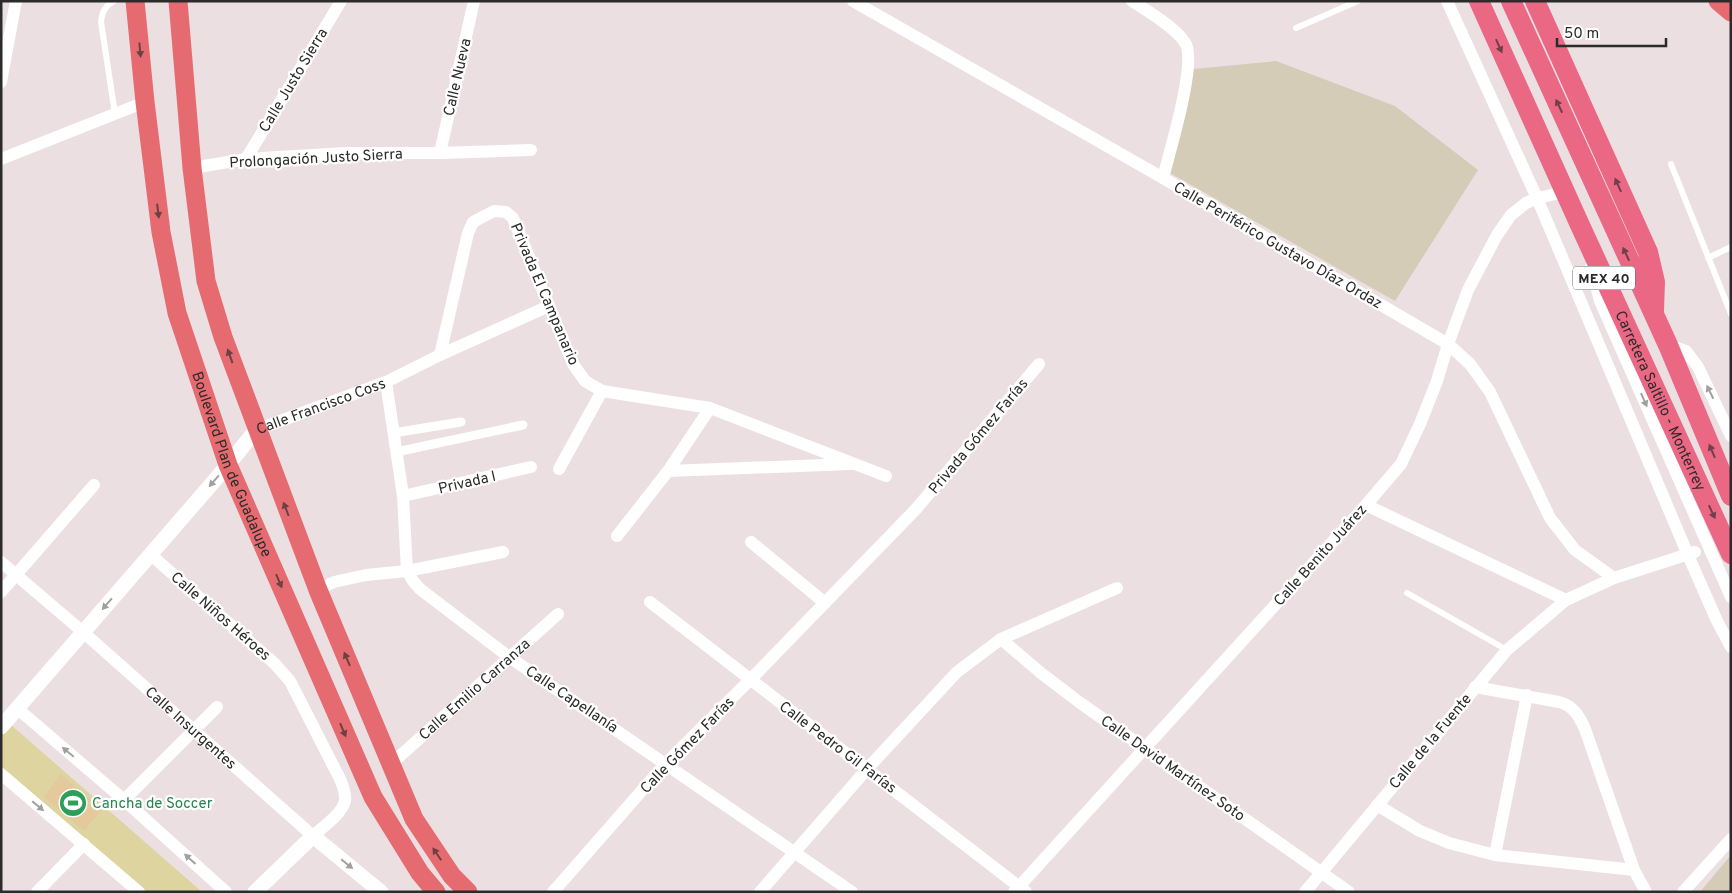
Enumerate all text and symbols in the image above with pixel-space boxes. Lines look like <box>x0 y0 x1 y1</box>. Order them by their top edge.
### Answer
scale bar <box>1557 15 1666 47</box>
street label: Calle Justo Sierra <box>256 25 333 136</box>
text: 50 m <box>1564 25 1599 44</box>
street label: Calle Nueva <box>440 37 477 118</box>
one-way arrow <box>1495 39 1503 53</box>
one-way arrow <box>136 42 144 58</box>
one-way arrow <box>1555 99 1563 113</box>
street label: Prolongación Justo Sierra <box>229 145 403 174</box>
one-way arrow <box>1614 178 1622 192</box>
street label: Calle Periférico Gustavo Díaz Ordaz <box>1169 179 1385 314</box>
one-way arrow <box>154 204 162 220</box>
street label: Privada El Campanario <box>505 221 582 369</box>
one-way arrow <box>1622 247 1630 261</box>
road number: MEX 40 <box>1573 266 1635 290</box>
street label: Carretera Saltillo - Monterrey <box>1610 308 1709 495</box>
one-way arrow <box>226 349 233 364</box>
street label: Boulevard Plan de Guadalupe <box>186 369 275 561</box>
street label: Calle Francisco Coss <box>254 375 389 440</box>
street label: Privada Gómez Farías <box>925 375 1033 499</box>
one-way arrow <box>1706 385 1714 399</box>
one-way arrow <box>1641 393 1649 407</box>
one-way arrow <box>1708 443 1716 458</box>
street label: Privada I <box>437 468 498 499</box>
one-way arrow <box>208 475 220 487</box>
street label: Calle Benito Juárez <box>1270 501 1372 611</box>
one-way arrow <box>282 502 290 516</box>
one-way arrow <box>1708 505 1716 519</box>
street label: Calle Niños Héroes <box>166 569 274 666</box>
one-way arrow <box>275 574 283 588</box>
one-way arrow <box>101 597 113 609</box>
street label: Calle Emilio Carranza <box>416 635 535 745</box>
one-way arrow <box>343 652 350 667</box>
street label: Calle Capellanía <box>521 662 621 738</box>
street label: Calle Insurgentes <box>140 683 240 774</box>
street label: Calle de la Fuente <box>1386 690 1477 794</box>
street label: Calle Gómez Farías <box>637 694 739 799</box>
street label: Calle Pedro Gil Farías <box>775 698 900 799</box>
street label: Calle David Martínez Soto <box>1096 712 1248 826</box>
one-way arrow <box>340 723 348 737</box>
one-way arrow <box>62 747 74 758</box>
sports icon: Cancha de Soccer <box>58 788 88 818</box>
place label: Cancha de Soccer <box>92 795 213 814</box>
one-way arrow <box>32 800 45 811</box>
one-way arrow <box>433 847 442 861</box>
one-way arrow <box>185 853 197 865</box>
one-way arrow <box>340 858 353 869</box>

